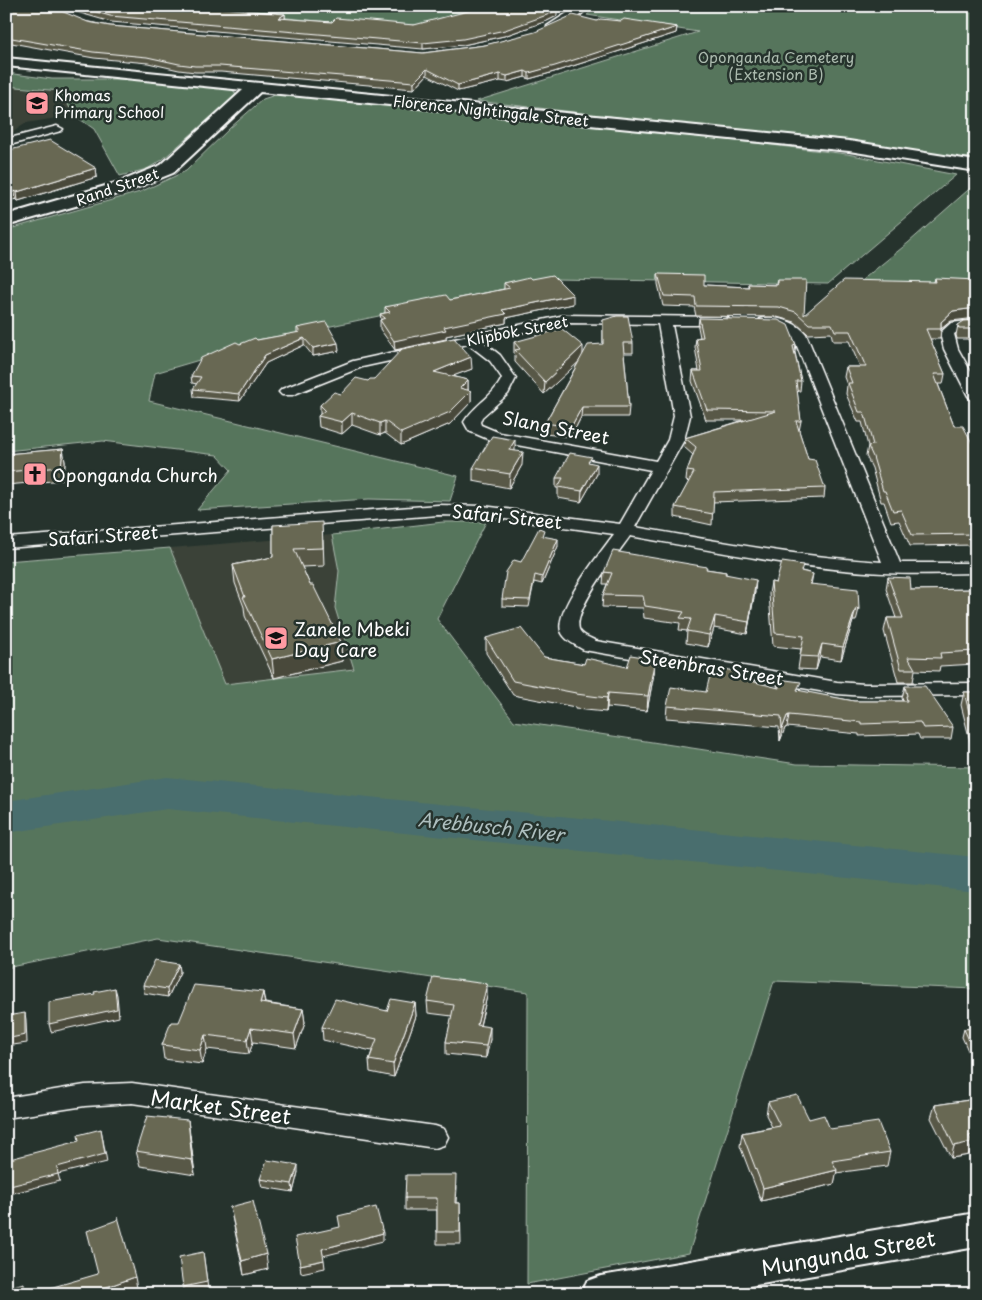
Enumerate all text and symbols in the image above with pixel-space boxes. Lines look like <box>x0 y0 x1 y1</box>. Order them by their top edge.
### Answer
park label: Oponganda Cemetery (Extension B) <box>698 45 854 85</box>
place label: Khomas Primary School <box>54 83 164 123</box>
street label: Florence Nightingale Street <box>392 88 590 132</box>
school or university icon: Khomas Primary School <box>24 90 50 116</box>
street label: Rand Street <box>72 161 162 211</box>
street label: Klipbok Street <box>464 309 570 351</box>
street label: Slang Street <box>500 403 612 451</box>
church icon: Oponganda Church <box>22 461 48 487</box>
place label: Oponganda Church <box>52 461 218 488</box>
street label: Safari Street <box>451 497 563 535</box>
street label: Safari Street <box>47 518 159 552</box>
place label: Zanele Mbeki Day Care <box>294 615 410 663</box>
school or university icon: Zanele Mbeki Day Care <box>263 625 289 651</box>
street label: Steenbras Street <box>638 642 786 692</box>
water label: Arebbusch River <box>417 804 568 848</box>
street label: Market Street <box>149 1080 293 1132</box>
street label: Mungunda Street <box>758 1221 938 1283</box>

